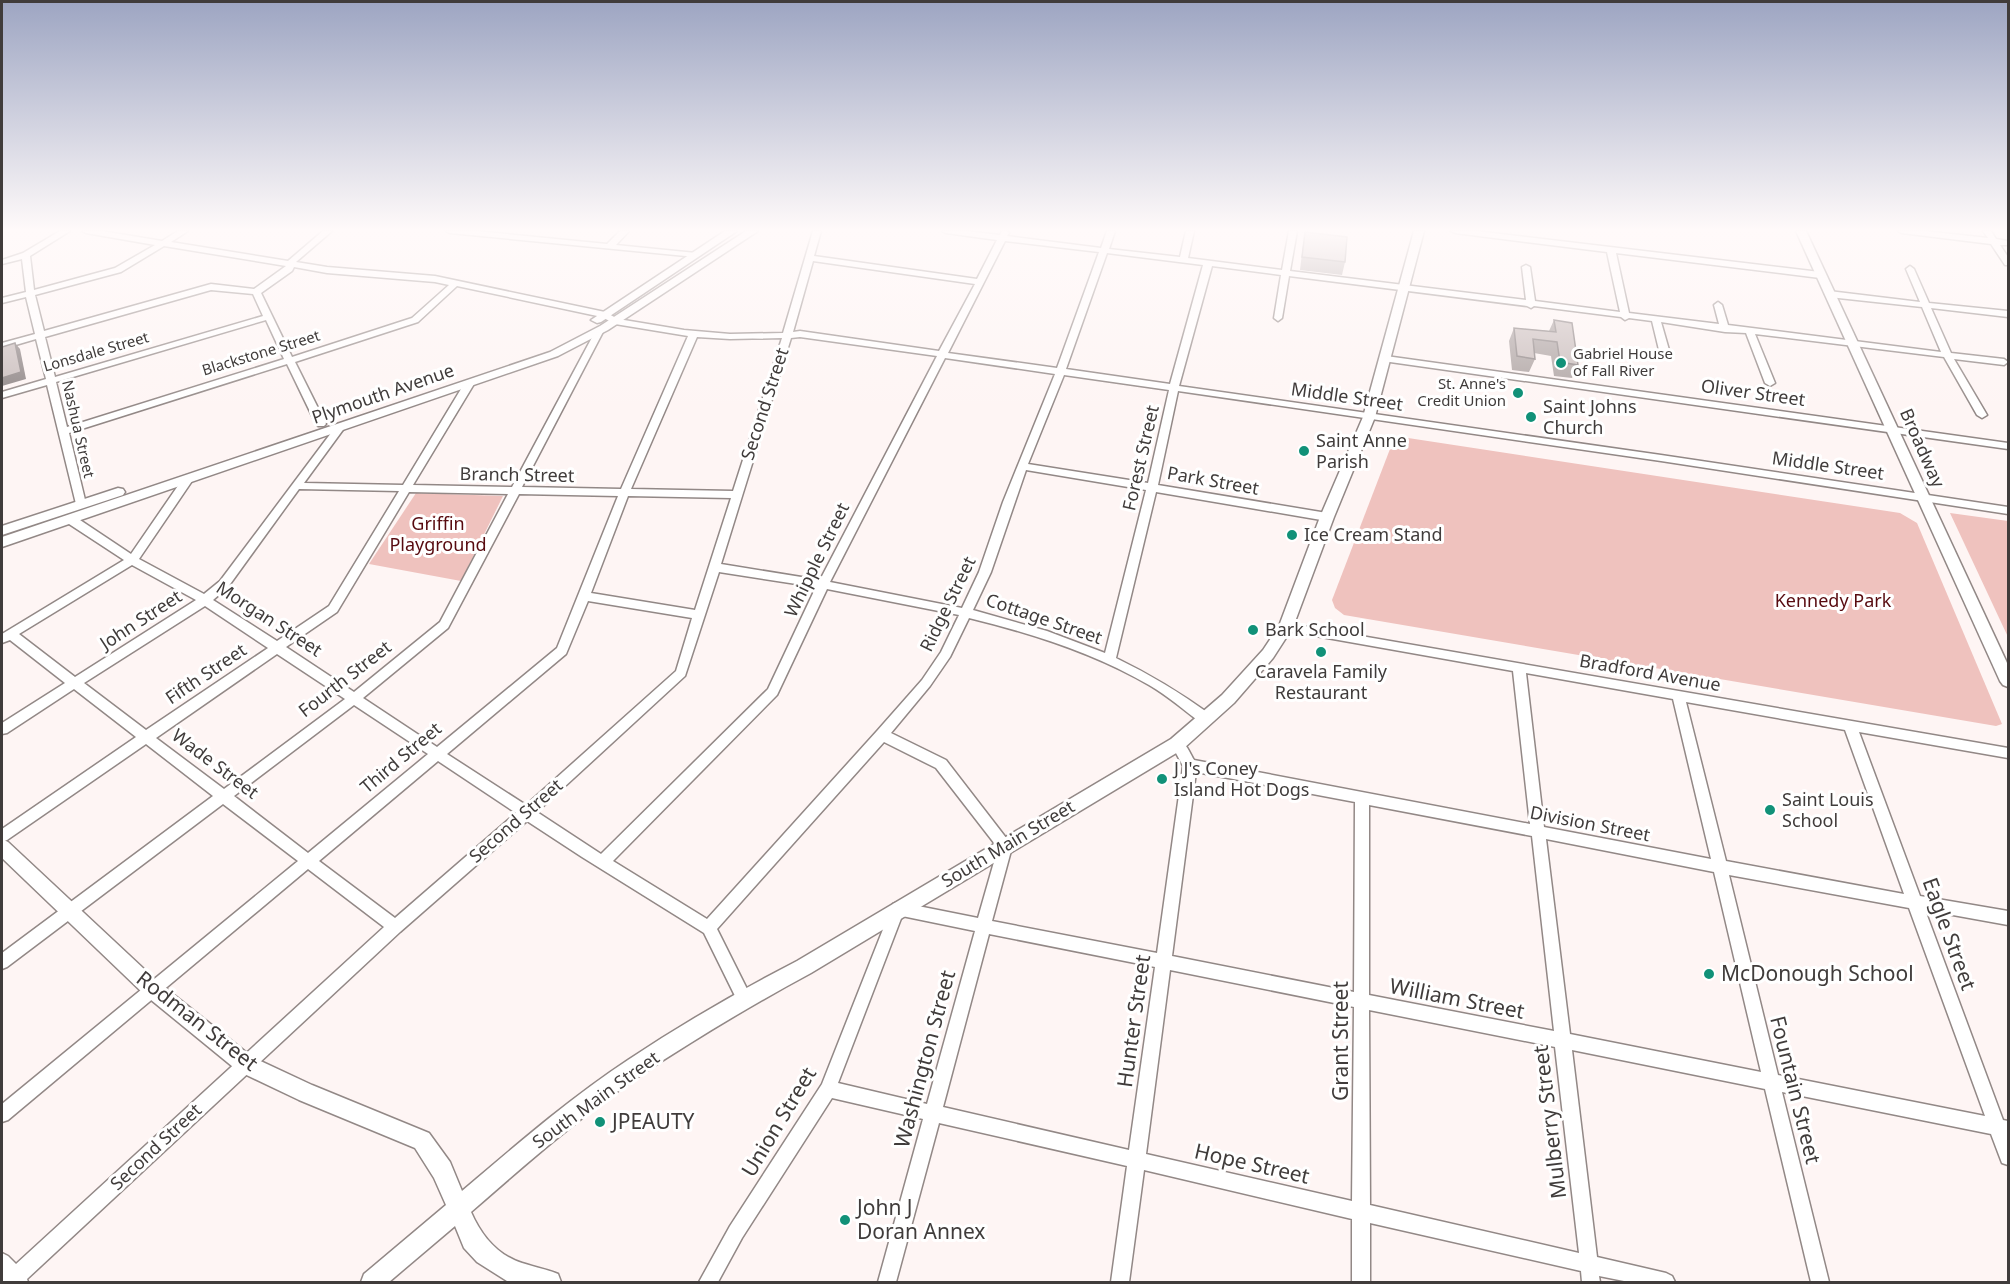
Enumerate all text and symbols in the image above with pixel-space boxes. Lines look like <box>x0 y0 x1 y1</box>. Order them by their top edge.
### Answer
street label: Blackstone Street <box>199 324 323 380</box>
street label: Lonsdale Street <box>41 326 151 376</box>
place label: Gabriel House of Fall River <box>1573 343 1673 380</box>
street label: Second Street <box>735 344 794 463</box>
marker: Gabriel House of Fall River <box>1554 356 1568 370</box>
street label: Plymouth Avenue <box>308 357 457 429</box>
place label: St. Anne's Credit Union <box>1417 373 1506 410</box>
street label: Oliver Street <box>1699 373 1807 411</box>
street label: Middle Street <box>1290 376 1405 416</box>
street label: Nashua Street <box>58 378 100 480</box>
marker: St. Anne's Credit Union <box>1511 386 1525 400</box>
place label: Saint Johns Church <box>1543 394 1637 439</box>
street label: Forest Street <box>1116 402 1164 513</box>
street label: Broadway <box>1895 404 1951 492</box>
marker: Saint Johns Church <box>1524 410 1538 424</box>
place label: Saint Anne Parish <box>1316 428 1407 473</box>
marker: Saint Anne Parish <box>1297 444 1311 458</box>
street label: Middle Street <box>1771 445 1886 485</box>
street label: Park Street <box>1165 460 1262 500</box>
street label: Branch Street <box>459 461 575 487</box>
street label: Whipple Street <box>778 498 854 621</box>
park label: Griffin Playground <box>389 511 487 556</box>
place label: Ice Cream Stand <box>1304 522 1442 546</box>
marker: Ice Cream Stand <box>1285 528 1299 542</box>
street label: Ridge Street <box>914 552 981 655</box>
street label: Morgan Street <box>212 575 328 662</box>
street label: John Street <box>93 584 186 656</box>
street label: Cottage Street <box>983 587 1106 649</box>
park label: Kennedy Park <box>1775 588 1892 612</box>
place label: Bark School <box>1265 617 1365 641</box>
marker: Bark School <box>1246 623 1260 637</box>
street label: Fourth Street <box>293 634 396 722</box>
street label: Fifth Street <box>160 637 251 709</box>
marker: Caravela Family Restaurant <box>1314 645 1328 659</box>
street label: Bradford Avenue <box>1578 648 1723 696</box>
place label: Caravela Family Restaurant <box>1255 659 1388 704</box>
street label: Third Street <box>355 716 446 798</box>
street label: Wade Street <box>167 723 264 804</box>
place label: J J's Coney Island Hot Dogs <box>1172 756 1309 801</box>
marker: J J's Coney Island Hot Dogs <box>1155 772 1169 786</box>
street label: Second Street <box>463 773 568 868</box>
place label: Saint Louis School <box>1782 787 1874 832</box>
street label: South Main Street <box>936 794 1079 892</box>
street label: Division Street <box>1528 800 1653 847</box>
marker: Saint Louis School <box>1763 803 1777 817</box>
street label: Eagle Street <box>1917 874 1983 994</box>
street label: Hunter Street <box>1110 952 1156 1089</box>
place label: McDonough School <box>1721 959 1914 987</box>
street label: Rodman Street <box>131 964 265 1077</box>
street label: Washington Street <box>887 967 961 1151</box>
marker: McDonough School <box>1702 967 1716 981</box>
street label: William Street <box>1387 971 1527 1025</box>
street label: Grant Street <box>1326 981 1354 1101</box>
street label: Fountain Street <box>1764 1013 1828 1167</box>
street label: Mulberry Street <box>1526 1043 1572 1200</box>
street label: South Main Street <box>527 1045 664 1153</box>
street label: Union Street <box>734 1061 822 1182</box>
street label: Second Street <box>104 1097 207 1195</box>
place label: JPEAUTY <box>610 1107 695 1135</box>
marker: JPEAUTY <box>593 1115 607 1129</box>
street label: Hope Street <box>1192 1136 1313 1190</box>
place label: John J Doran Annex <box>855 1193 985 1245</box>
marker: John J Doran Annex <box>838 1213 852 1227</box>

